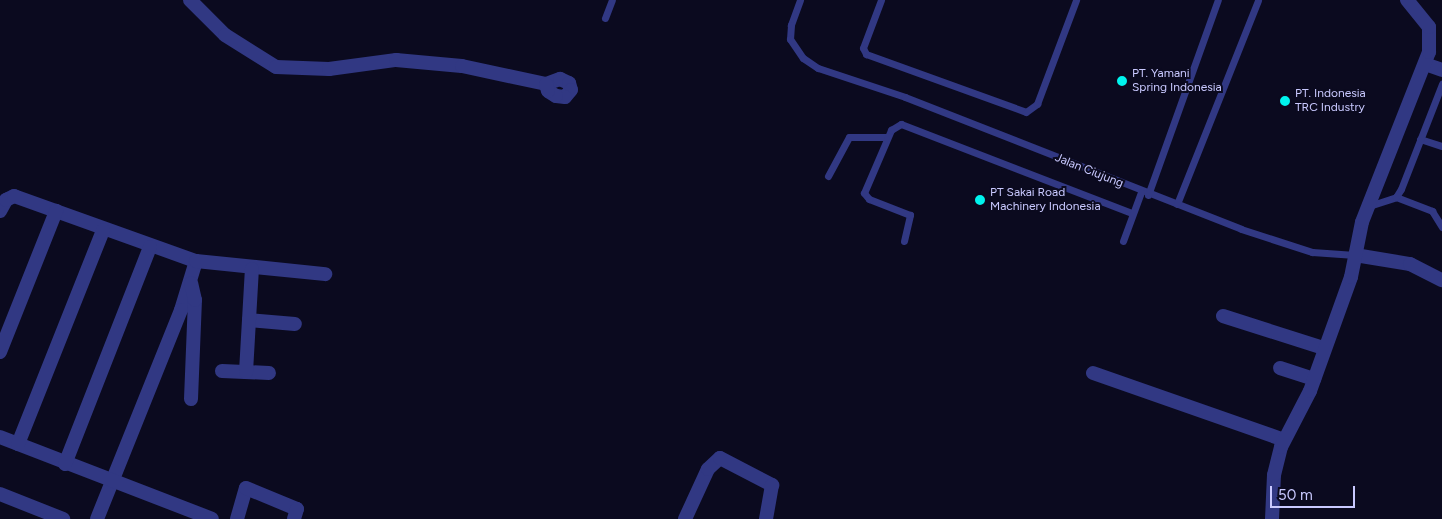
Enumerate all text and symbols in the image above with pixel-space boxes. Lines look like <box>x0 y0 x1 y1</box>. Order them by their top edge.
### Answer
place label: PT. Yamani Spring Indonesia <box>1132 67 1222 95</box>
marker: PT. Yamani Spring Indonesia <box>1116 75 1128 87</box>
place label: PT. Indonesia TRC Industry <box>1295 87 1366 115</box>
marker: PT. Indonesia TRC Industry <box>1279 95 1291 107</box>
street label: Jalan Ciujung <box>1053 151 1125 191</box>
place label: PT Sakai Road Machinery Indonesia <box>990 186 1101 214</box>
marker: PT Sakai Road Machinery Indonesia <box>974 194 986 206</box>
scale bar <box>1272 476 1357 508</box>
text: 50 m <box>1278 486 1313 504</box>

